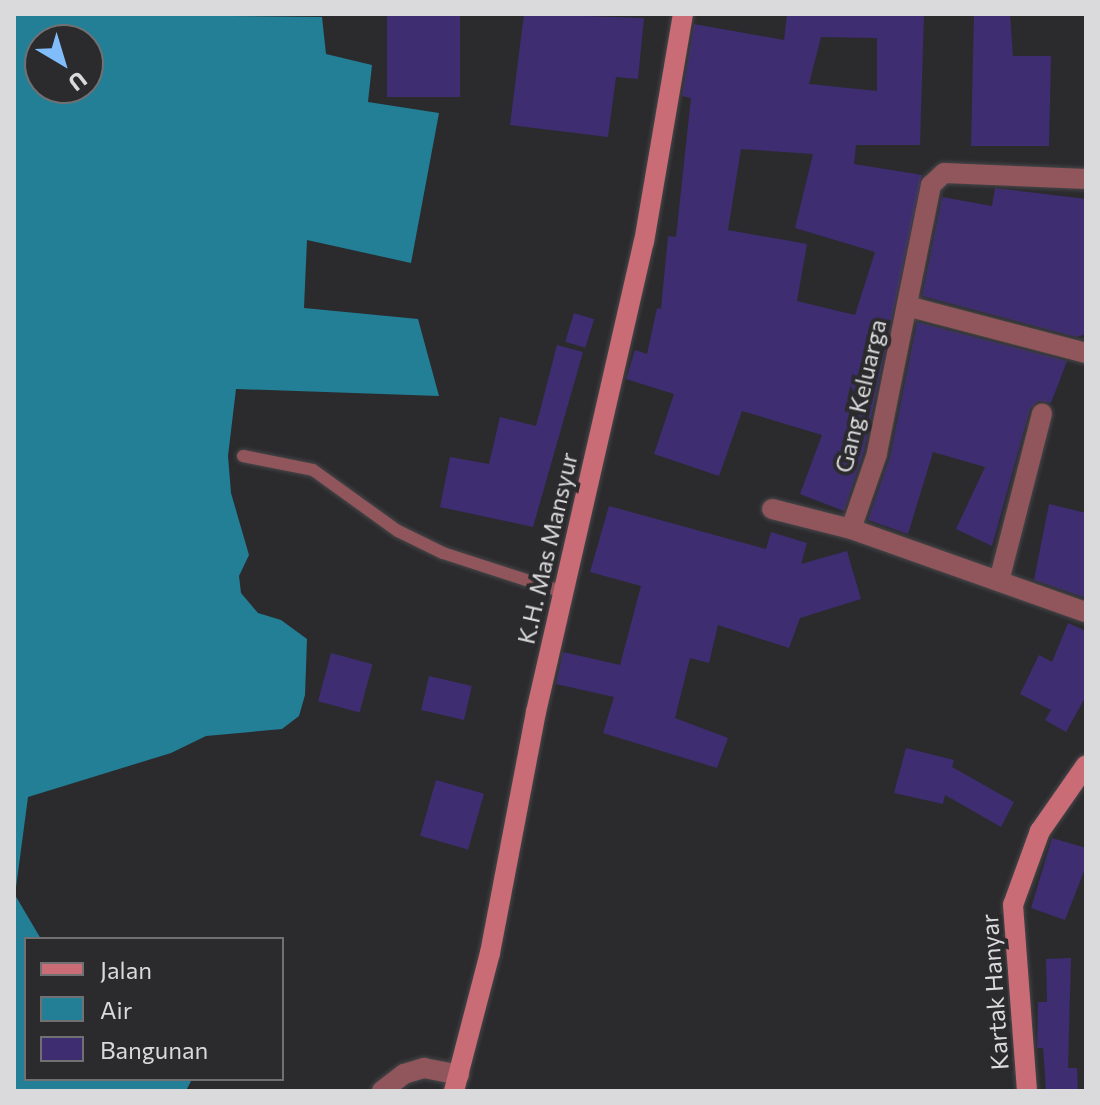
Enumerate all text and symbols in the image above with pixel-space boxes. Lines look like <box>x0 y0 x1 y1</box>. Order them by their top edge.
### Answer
north arrow <box>24 24 104 104</box>
text: U <box>63 66 92 97</box>
street label: Gang Keluarga <box>828 317 892 475</box>
street label: K.H. Mas Mansyur <box>511 449 583 647</box>
street label: Kartak Hanyar <box>974 913 1014 1071</box>
legend <box>24 937 284 1081</box>
text: Jalan <box>100 955 152 984</box>
text: Air <box>100 995 132 1024</box>
text: Bangunan <box>100 1035 208 1064</box>

